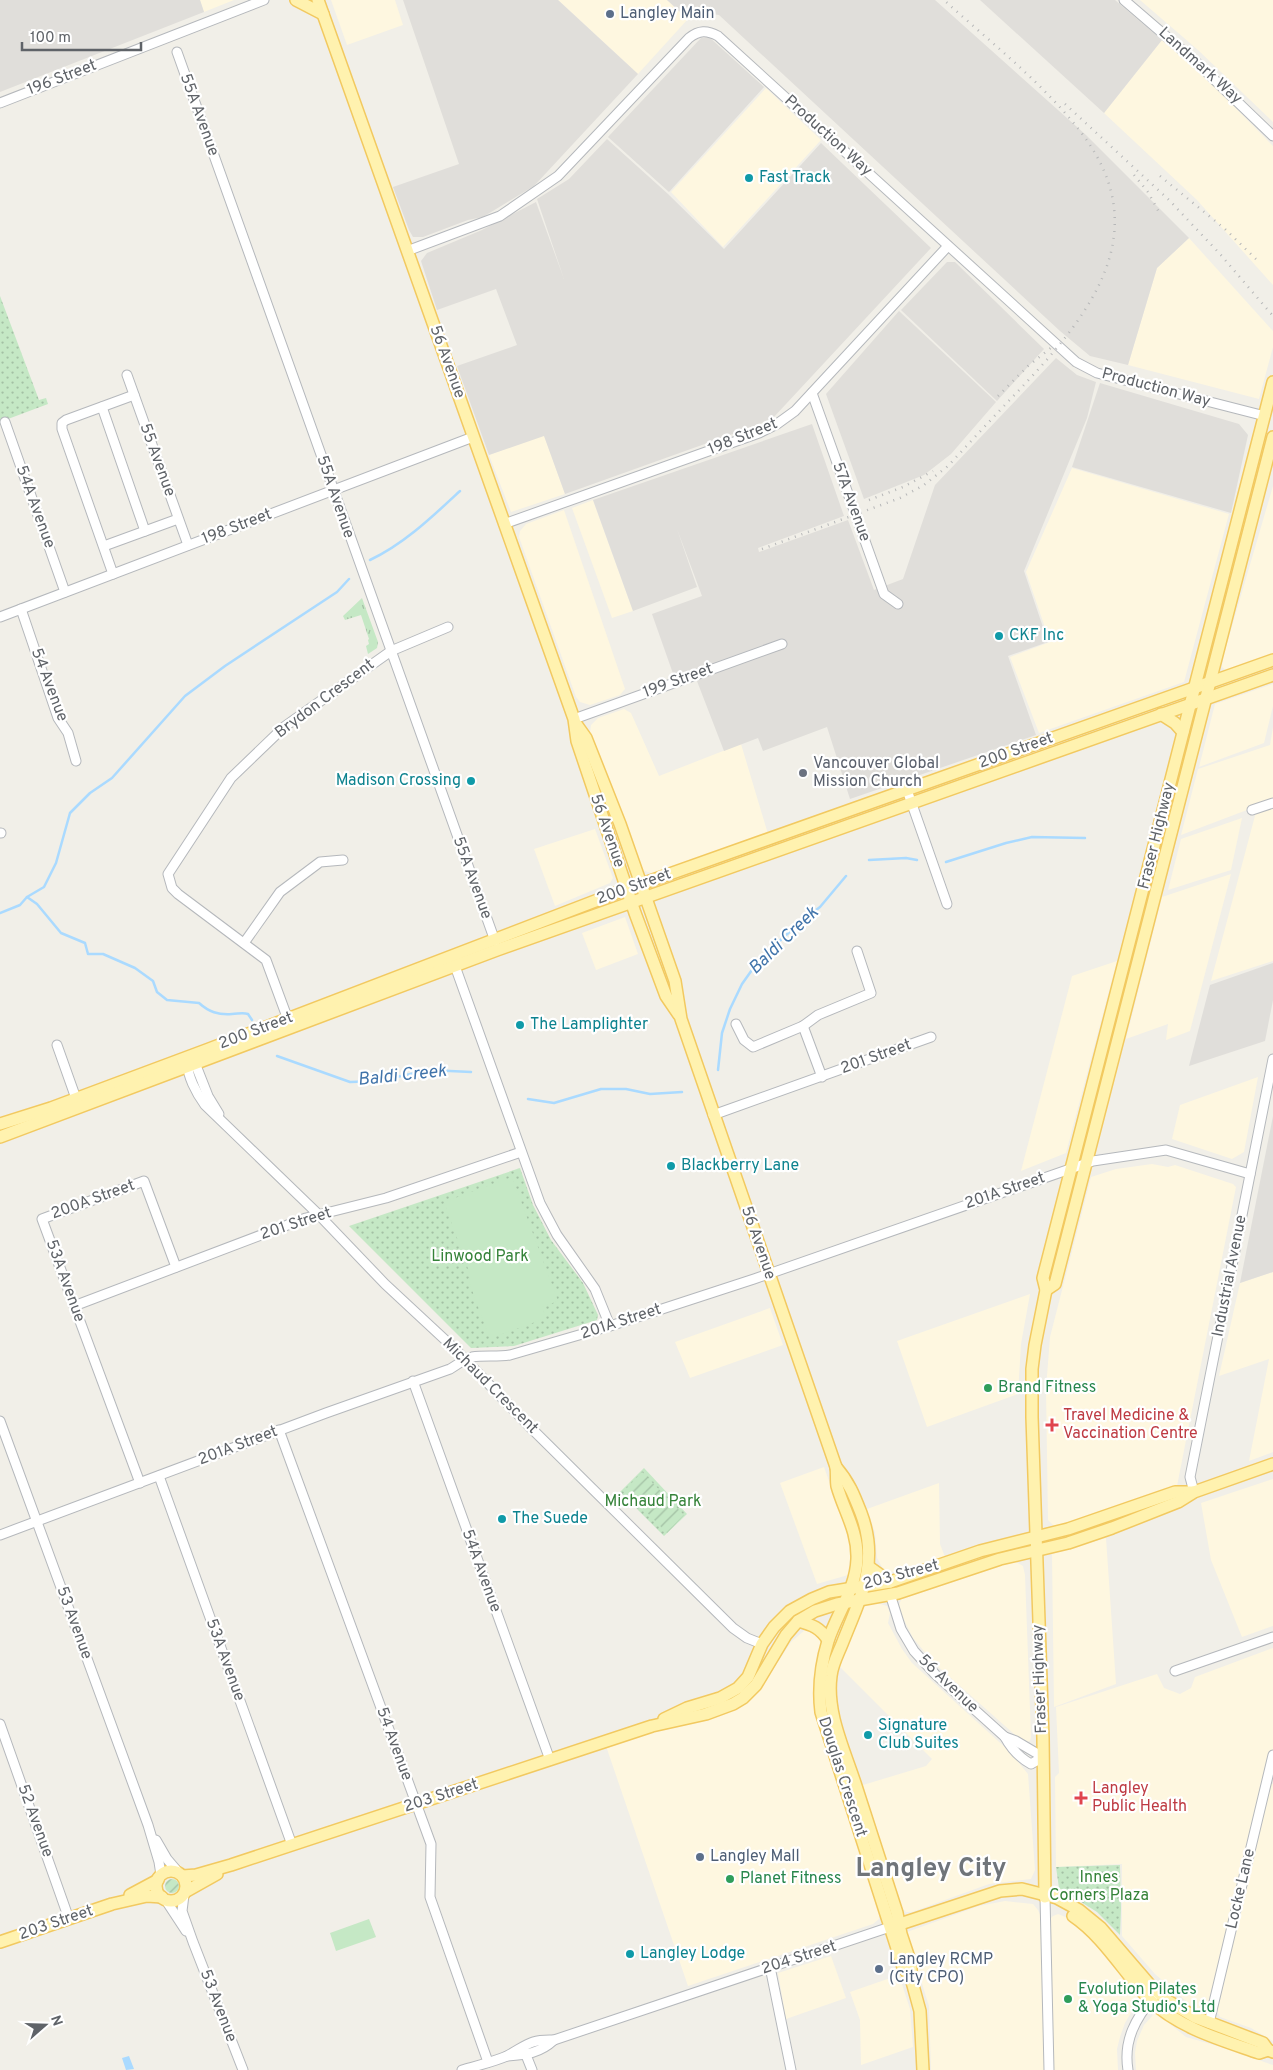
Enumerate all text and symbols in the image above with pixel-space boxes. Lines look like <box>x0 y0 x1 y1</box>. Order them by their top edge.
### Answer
place label: Langley Main <box>620 4 714 24</box>
marker: Langley Main <box>604 8 616 20</box>
scale bar <box>22 20 141 52</box>
street label: Landmark Way <box>1154 23 1246 109</box>
text: 100 m <box>30 29 71 48</box>
street label: 196 Street <box>24 56 100 100</box>
street label: 55A Avenue <box>175 71 223 159</box>
street label: Production Way <box>780 91 876 181</box>
place label: Fast Track <box>759 168 831 188</box>
marker: Fast Track <box>743 172 755 184</box>
street label: 56 Avenue <box>425 323 469 401</box>
street label: Production Way <box>1099 364 1213 412</box>
street label: 198 Street <box>705 414 781 460</box>
street label: 55 Avenue <box>135 421 179 499</box>
street label: 55A Avenue <box>311 453 359 541</box>
street label: 57A Avenue <box>827 460 875 544</box>
street label: 54A Avenue <box>11 463 59 551</box>
street label: 198 Street <box>199 505 275 549</box>
place label: CKF Inc <box>1009 626 1064 646</box>
marker: CKF Inc <box>993 630 1005 642</box>
street label: 54 Avenue <box>26 646 72 724</box>
street label: Brydon Crescent <box>271 655 379 743</box>
street label: 199 Street <box>640 659 716 703</box>
street label: 200 Street <box>976 728 1056 774</box>
place label: Vancouver Global Mission Church <box>813 754 939 792</box>
marker: Vancouver Global Mission Church <box>797 767 809 779</box>
place label: Madison Crossing <box>336 771 461 791</box>
marker: Madison Crossing <box>465 775 477 787</box>
street label: Fraser Highway <box>1134 780 1180 892</box>
street label: 56 Avenue <box>585 792 629 870</box>
street label: 55A Avenue <box>448 834 496 922</box>
street label: 200 Street <box>594 864 674 910</box>
water label: Baldi Creek <box>744 901 825 980</box>
street label: 200 Street <box>216 1008 296 1054</box>
place label: The Lamplighter <box>530 1015 648 1035</box>
marker: The Lamplighter <box>514 1019 526 1031</box>
street label: 201 Street <box>838 1035 914 1079</box>
water label: Baldi Creek <box>357 1060 448 1092</box>
place label: Blackberry Lane <box>681 1156 799 1176</box>
marker: Blackberry Lane <box>665 1160 677 1172</box>
street label: 201A Street <box>962 1168 1048 1214</box>
street label: 200A Street <box>48 1176 138 1224</box>
street label: 201 Street <box>258 1203 334 1245</box>
street label: 56 Avenue <box>736 1204 780 1282</box>
street label: Industrial Avenue <box>1208 1213 1252 1339</box>
street label: 53A Avenue <box>41 1237 89 1325</box>
park label: Linwood Park <box>431 1247 529 1267</box>
street label: 201A Street <box>578 1300 664 1344</box>
street label: Michaud Crescent <box>438 1334 542 1438</box>
place label: Brand Fitness <box>998 1378 1096 1398</box>
marker: Brand Fitness <box>982 1382 994 1394</box>
place label: Travel Medicine & Vaccination Centre <box>1063 1406 1198 1444</box>
marker: Travel Medicine & Vaccination Centre <box>1045 1418 1059 1432</box>
street label: 201A Street <box>195 1422 281 1470</box>
park label: Michaud Park <box>604 1492 702 1512</box>
place label: The Suede <box>512 1509 588 1529</box>
marker: The Suede <box>496 1513 508 1525</box>
street label: 54A Avenue <box>457 1527 505 1615</box>
street label: 203 Street <box>861 1555 941 1595</box>
street label: 53 Avenue <box>52 1584 96 1662</box>
street label: 53A Avenue <box>201 1616 249 1704</box>
street label: Fraser Highway <box>1028 1624 1052 1734</box>
street label: 56 Avenue <box>914 1650 982 1718</box>
street label: 54 Avenue <box>371 1704 417 1784</box>
street label: Douglas Crescent <box>813 1714 871 1840</box>
place label: Signature Club Suites <box>878 1716 959 1754</box>
marker: Signature Club Suites <box>862 1729 874 1741</box>
street label: 203 Street <box>401 1775 481 1817</box>
place label: Langley Public Health <box>1092 1779 1187 1817</box>
street label: 52 Avenue <box>13 1782 57 1860</box>
marker: Langley Public Health <box>1074 1791 1088 1805</box>
place label: Langley Mall <box>710 1847 800 1867</box>
street label: Locke Lane <box>1222 1847 1260 1931</box>
marker: Langley Mall <box>694 1851 706 1863</box>
district label: Langley City <box>855 1853 1007 1886</box>
park label: Innes Corners Plaza <box>1049 1868 1149 1906</box>
place label: Planet Fitness <box>740 1869 842 1889</box>
marker: Planet Fitness <box>724 1873 736 1885</box>
street label: 203 Street <box>16 1901 96 1945</box>
street label: 204 Street <box>759 1936 839 1980</box>
place label: Langley Lodge <box>640 1944 745 1964</box>
marker: Langley Lodge <box>624 1948 636 1960</box>
place label: Langley RCMP (City CPO) <box>889 1950 993 1988</box>
marker: Langley RCMP (City CPO) <box>873 1963 885 1975</box>
street label: 53 Avenue <box>195 1967 241 2045</box>
place label: Evolution Pilates & Yoga Studio's Ltd <box>1078 1980 1216 2018</box>
marker: Evolution Pilates & Yoga Studio's Ltd <box>1062 1993 1074 2005</box>
north arrow <box>20 2000 70 2050</box>
text: N <box>46 2013 66 2029</box>

